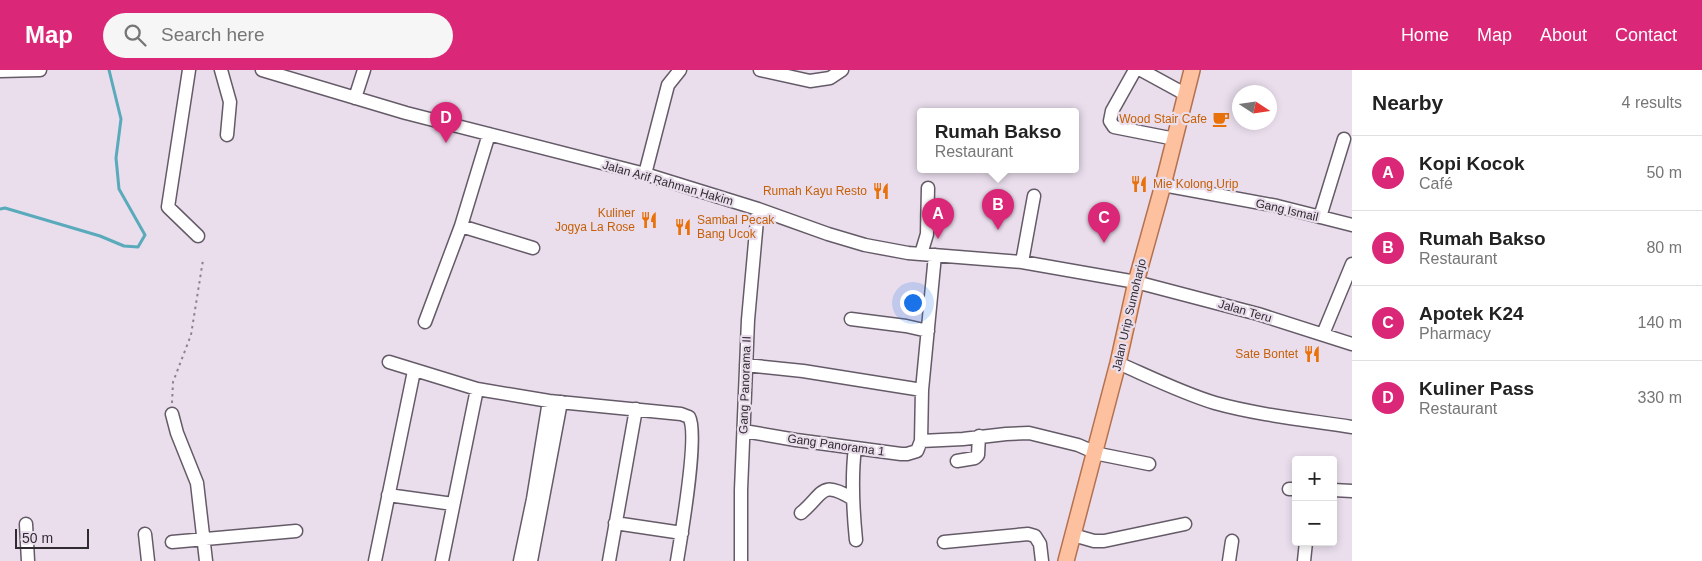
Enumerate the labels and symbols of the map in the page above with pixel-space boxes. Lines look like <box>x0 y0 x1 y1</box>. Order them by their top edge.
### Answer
north arrow <box>1232 85 1277 130</box>
pin: D <box>430 102 462 143</box>
cafe icon: Wood Stair Cafe <box>1211 109 1231 129</box>
place label: Wood Stair Cafe <box>1119 112 1207 126</box>
street label: Jalan Arif Rahman Hakim <box>601 158 735 208</box>
restaurant icon: Mie Kolong Urip <box>1129 174 1149 194</box>
place label: Mie Kolong Urip <box>1153 177 1239 191</box>
restaurant icon: Rumah Kayu Resto <box>871 181 891 201</box>
place label: Rumah Kayu Resto <box>763 184 867 198</box>
pin: B <box>982 189 1014 230</box>
street label: Gang Ismail <box>1254 196 1320 224</box>
pin: A <box>922 198 954 239</box>
pin: C <box>1088 202 1120 243</box>
place label: Kuliner Jogya La Rose <box>555 206 635 234</box>
restaurant icon: Kuliner Jogya La Rose <box>639 210 659 230</box>
place label: Sambal Pecak Bang Ucok <box>697 213 775 241</box>
restaurant icon: Sambal Pecak Bang Ucok <box>673 217 693 237</box>
street label: Jalan Urip Sumoharjo <box>1109 257 1149 373</box>
your location <box>900 290 926 316</box>
street label: Jalan Teru <box>1217 297 1273 325</box>
street label: Gang Panorama II <box>736 336 754 434</box>
restaurant icon: Sate Bontet <box>1302 344 1322 364</box>
place label: Sate Bontet <box>1235 347 1299 361</box>
street label: Gang Panorama 1 <box>786 431 886 459</box>
scale bar <box>15 526 89 549</box>

